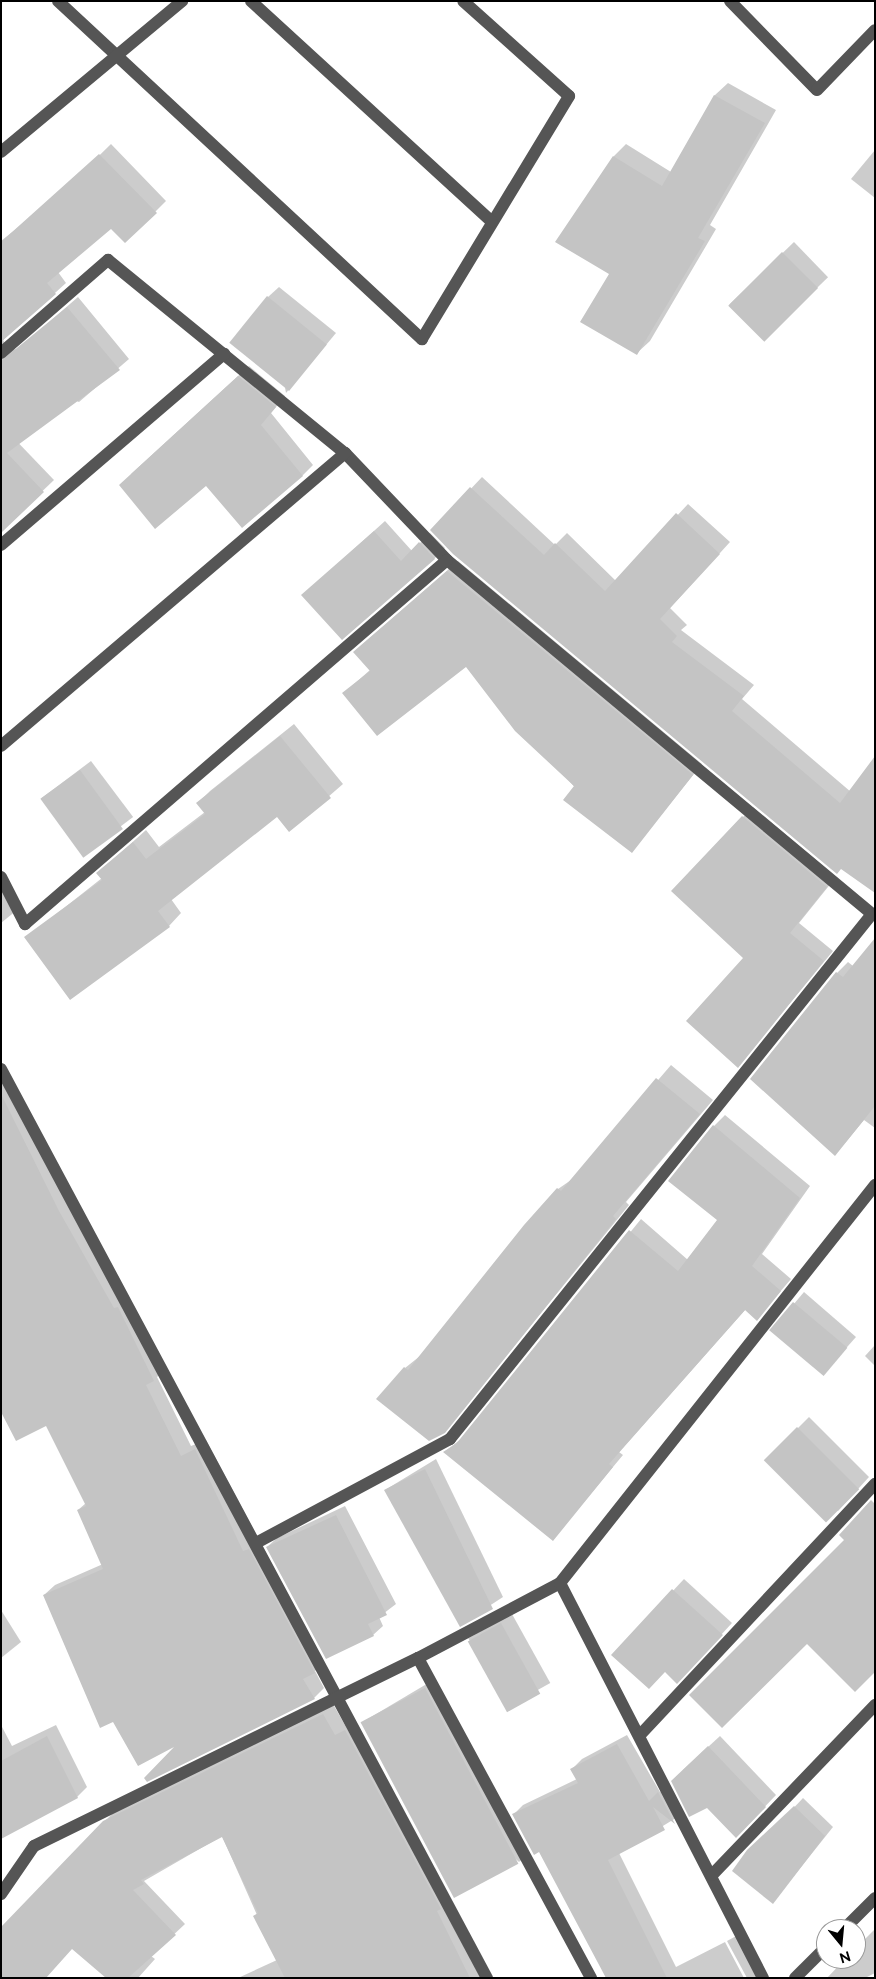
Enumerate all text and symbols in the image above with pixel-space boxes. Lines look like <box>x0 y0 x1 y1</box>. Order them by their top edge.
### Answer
north arrow <box>816 1919 866 1969</box>
text: N <box>838 1948 853 1967</box>

